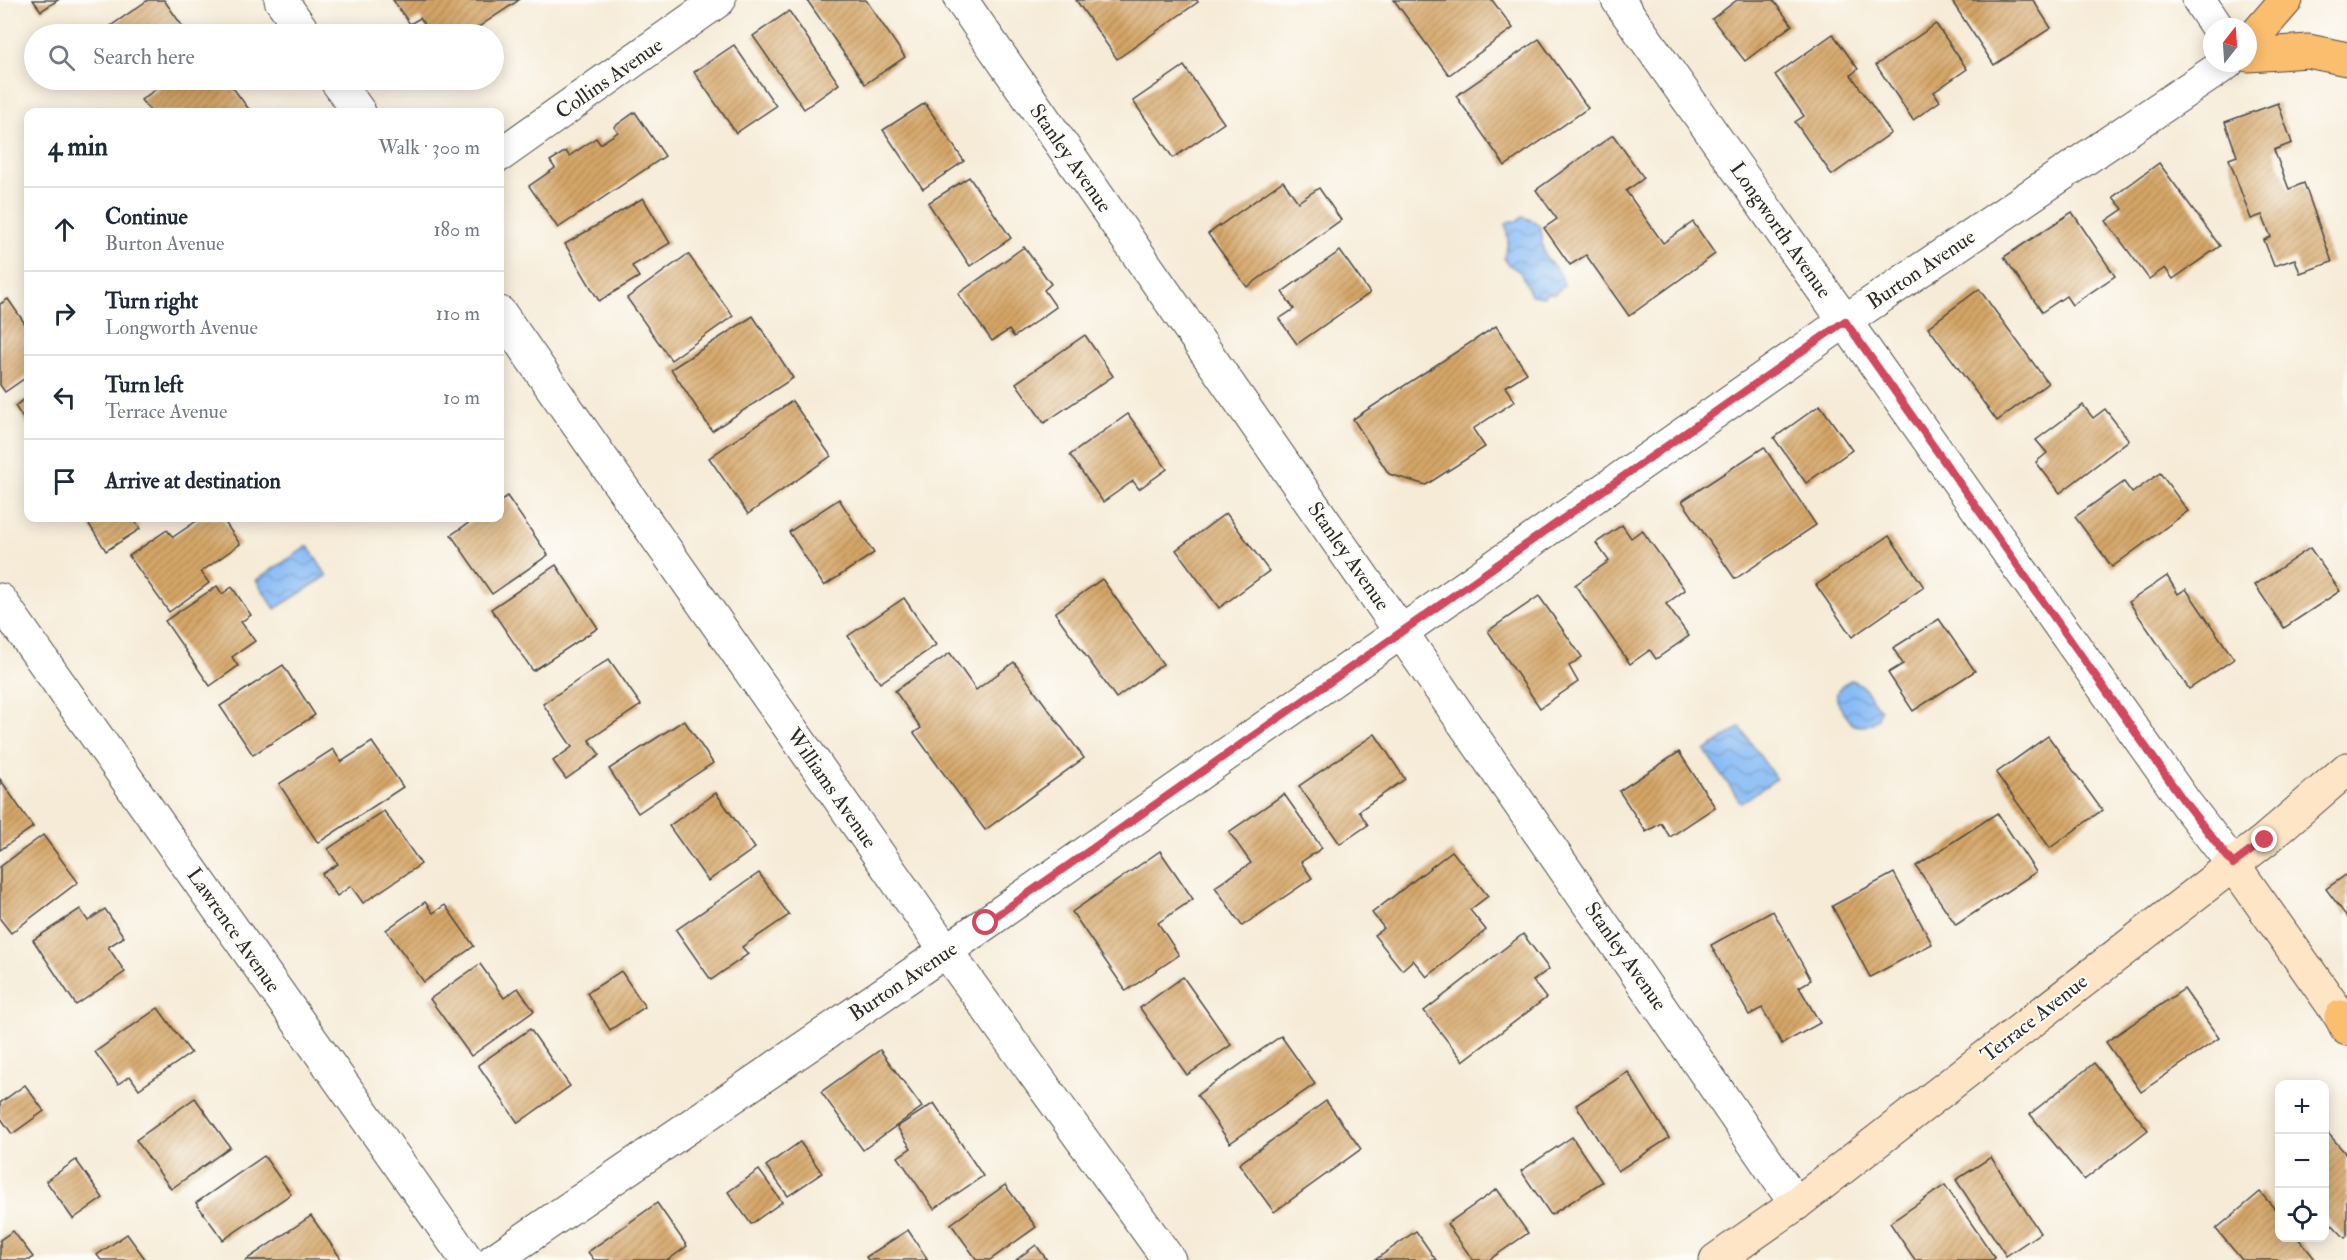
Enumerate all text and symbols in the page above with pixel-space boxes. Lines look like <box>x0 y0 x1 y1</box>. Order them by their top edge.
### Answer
north arrow <box>2203 18 2257 72</box>
search box <box>24 24 504 90</box>
street label: Collins Avenue <box>550 31 668 125</box>
icon: search <box>45 41 78 74</box>
text: Search here <box>93 43 195 71</box>
street label: Stanley Avenue <box>1023 99 1118 218</box>
text: 4 min <box>48 131 108 163</box>
text: Walk · 300 m <box>378 135 480 160</box>
street label: Longworth Avenue <box>1724 157 1838 304</box>
text: Continue <box>105 203 188 231</box>
icon: ahead <box>48 213 81 246</box>
text: 180 m <box>433 217 480 242</box>
street label: Burton Avenue <box>1862 223 1981 316</box>
text: Burton Avenue <box>105 231 224 256</box>
text: Turn right <box>105 287 198 315</box>
icon: right <box>48 297 81 330</box>
text: 110 m <box>436 301 480 326</box>
text: Longworth Avenue <box>105 315 258 340</box>
text: Turn left <box>105 371 184 399</box>
icon: left <box>48 381 81 414</box>
text: 10 m <box>443 385 480 410</box>
text: Terrace Avenue <box>105 399 227 424</box>
icon: arrive <box>48 465 81 498</box>
text: Arrive at destination <box>105 467 281 495</box>
street label: Stanley Avenue <box>1301 497 1396 616</box>
street label: Williams Avenue <box>780 722 883 854</box>
route end <box>2251 826 2277 852</box>
street label: Lawrence Avenue <box>181 863 287 998</box>
street label: Stanley Avenue <box>1578 897 1673 1016</box>
route start <box>972 909 998 935</box>
street label: Burton Avenue <box>844 935 963 1028</box>
street label: Terrace Avenue <box>1975 968 2093 1069</box>
map controls <box>2275 1080 2329 1242</box>
button: + <box>2275 1080 2329 1134</box>
button: − <box>2275 1134 2329 1188</box>
button: locate <box>2275 1188 2329 1242</box>

